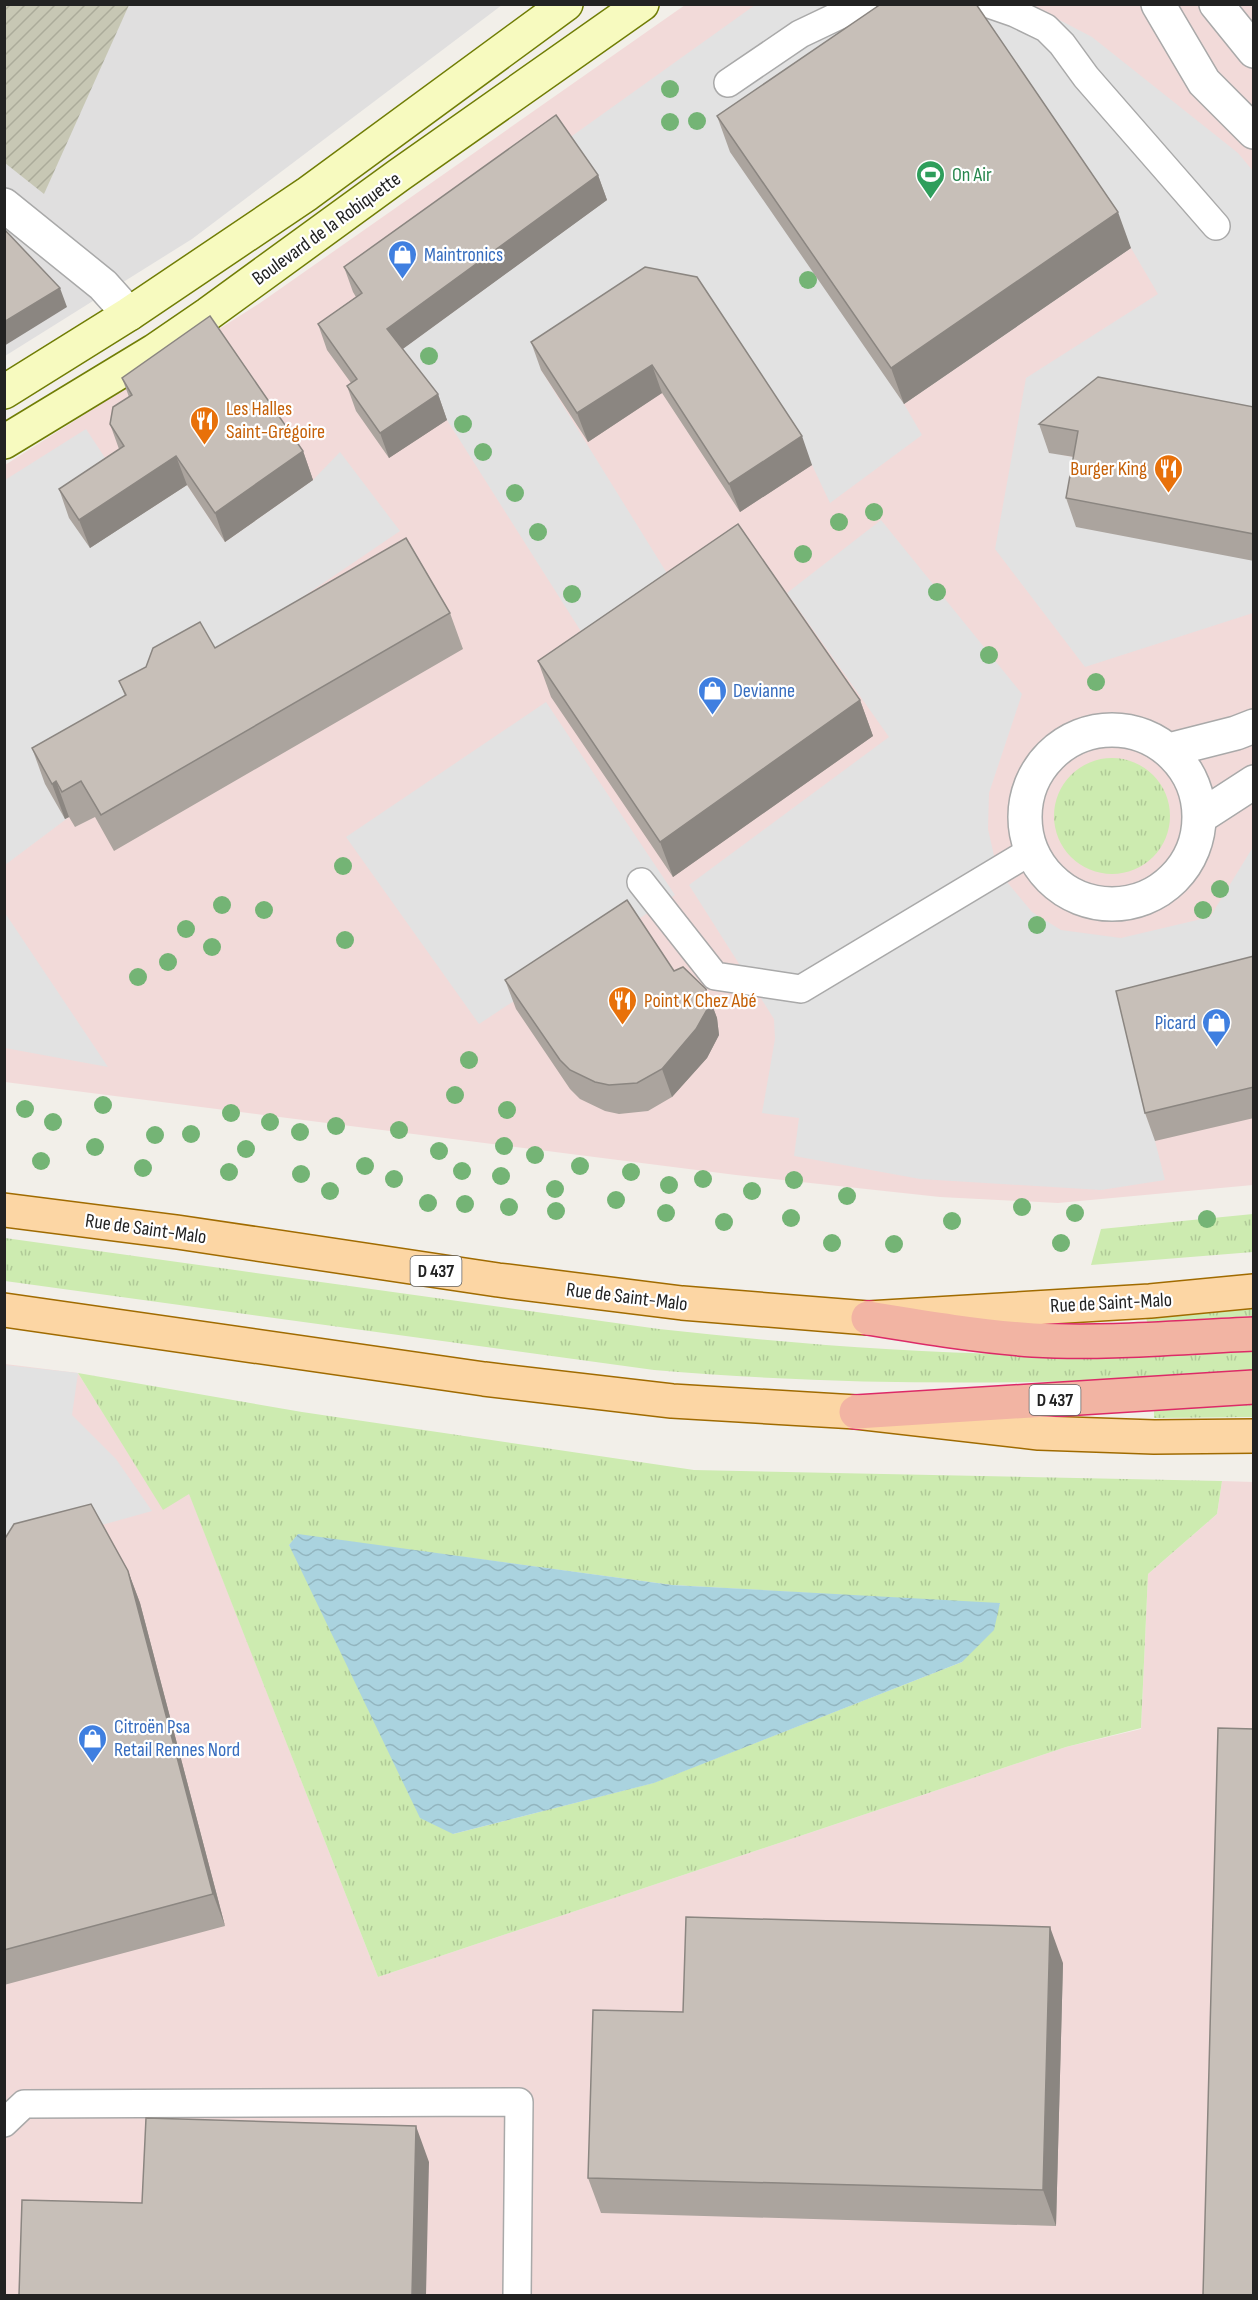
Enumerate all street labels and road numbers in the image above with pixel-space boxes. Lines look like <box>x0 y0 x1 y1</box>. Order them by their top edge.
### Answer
street label: Boulevard de la Robiquette <box>248 167 405 291</box>
street label: Rue de Saint-Malo <box>84 1209 208 1249</box>
road number: D 437 <box>410 1256 462 1286</box>
street label: Rue de Saint-Malo <box>565 1278 689 1316</box>
street label: Rue de Saint-Malo <box>1049 1288 1173 1318</box>
road number: D 437 <box>1030 1385 1080 1415</box>

